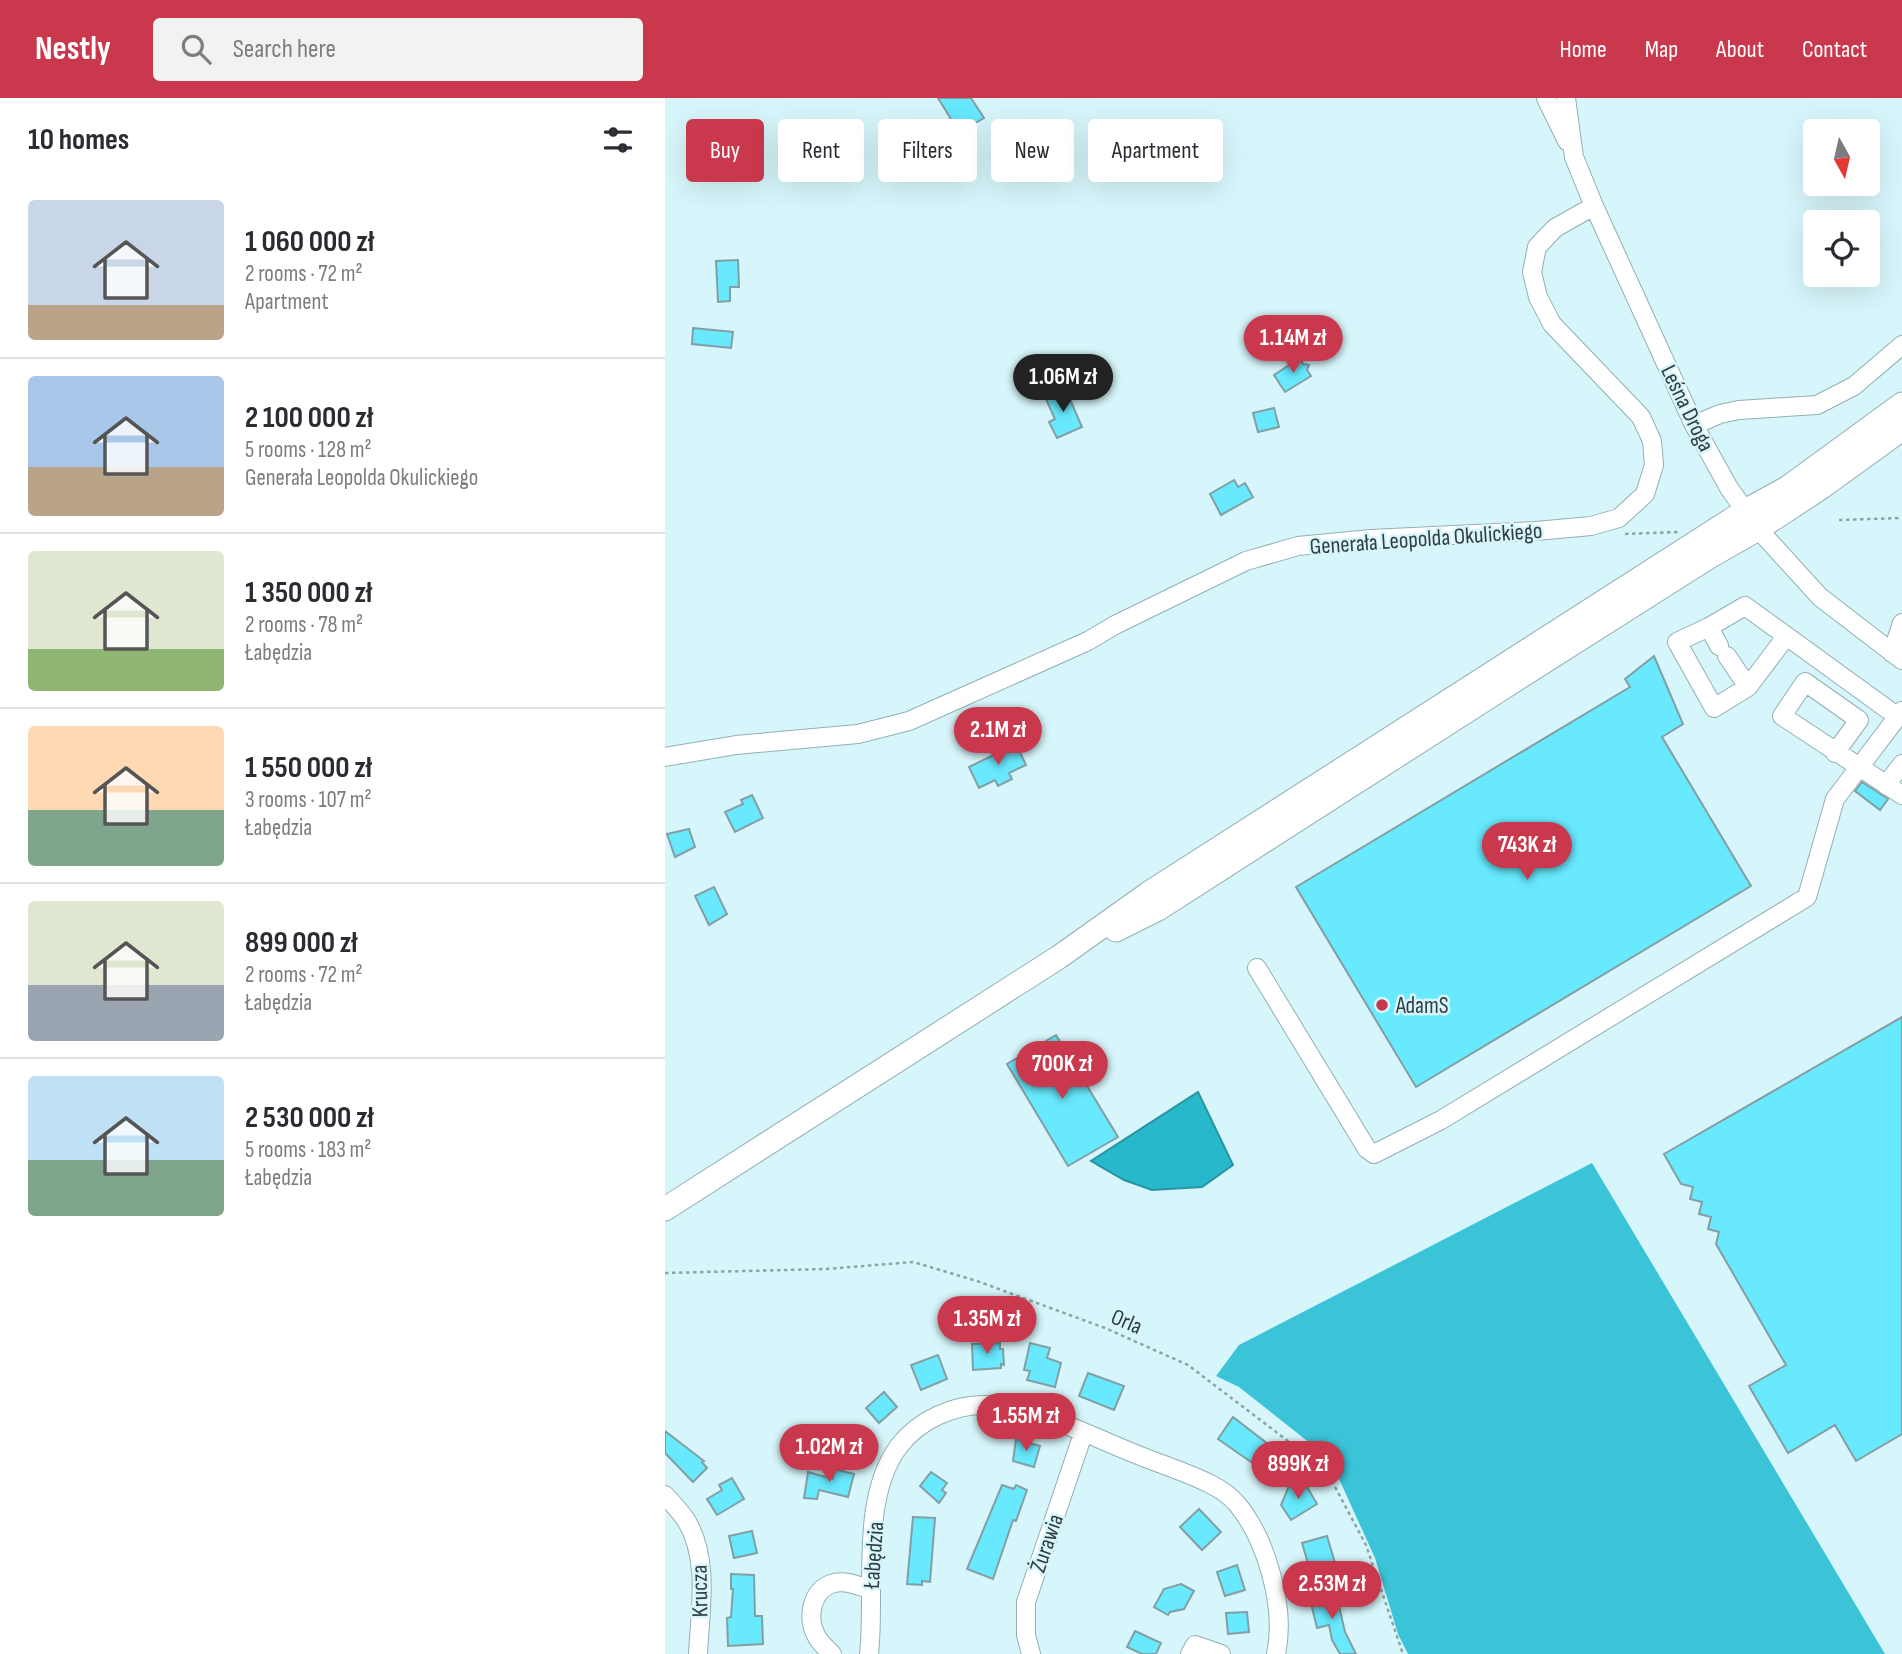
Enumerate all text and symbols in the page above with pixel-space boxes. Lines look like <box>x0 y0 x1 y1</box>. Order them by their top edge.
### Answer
search box <box>153 18 643 81</box>
text: Nestly <box>35 29 111 69</box>
icon: search <box>177 30 215 68</box>
text: Search here <box>233 34 336 65</box>
text: Home <box>1559 35 1607 64</box>
text: Map <box>1645 35 1678 64</box>
text: About <box>1716 35 1764 64</box>
text: Contact <box>1802 35 1867 64</box>
chip: Buy <box>686 119 764 182</box>
chip: Rent <box>778 119 864 182</box>
chip: Filters <box>878 119 977 182</box>
chip: New <box>991 119 1074 182</box>
chip: Apartment <box>1088 119 1223 182</box>
north arrow <box>1803 119 1879 196</box>
map controls <box>1803 119 1880 287</box>
icon: filters <box>599 121 637 159</box>
text: 10 homes <box>28 122 129 158</box>
button: locate <box>1803 210 1880 287</box>
text: 1 060 000 zł <box>245 224 374 260</box>
icon: home <box>84 228 168 312</box>
text: 2 rooms · 72 m² <box>245 260 363 288</box>
text: Apartment <box>245 288 329 316</box>
pin: 1.14M zł <box>1221 316 1365 375</box>
text: 1.14M zł <box>1260 324 1326 352</box>
pin: 1.06M zł <box>991 354 1135 414</box>
street label: Leśna Droga <box>1654 361 1720 456</box>
text: 1.06M zł <box>1029 363 1097 391</box>
text: 2 100 000 zł <box>245 400 373 436</box>
icon: home <box>84 404 168 488</box>
text: 5 rooms · 128 m² <box>245 436 372 464</box>
text: Generała Leopolda Okulickiego <box>245 464 478 492</box>
street label: Generała Leopolda Okulickiego <box>1309 517 1543 561</box>
text: 1 350 000 zł <box>245 575 372 611</box>
icon: home <box>84 579 168 663</box>
text: 2 rooms · 78 m² <box>245 611 363 639</box>
text: Łabędzia <box>245 639 312 667</box>
pin: 2.1M zł <box>933 708 1063 767</box>
text: 2.1M zł <box>970 716 1026 744</box>
text: 1 550 000 zł <box>245 750 372 786</box>
icon: home <box>84 754 168 838</box>
text: 3 rooms · 107 m² <box>245 786 372 814</box>
text: Łabędzia <box>245 814 312 842</box>
pin: 743K zł <box>1462 822 1592 882</box>
text: 743K zł <box>1498 831 1556 859</box>
text: 899 000 zł <box>245 925 358 961</box>
icon: home <box>84 929 168 1013</box>
text: 2 rooms · 72 m² <box>245 961 363 989</box>
text: Łabędzia <box>245 989 312 1017</box>
place label: AdamS <box>1395 992 1449 1020</box>
marker: AdamS <box>1374 997 1390 1013</box>
pin: 700K zł <box>997 1042 1127 1101</box>
text: 700K zł <box>1032 1050 1092 1078</box>
text: 2 530 000 zł <box>245 1100 374 1136</box>
icon: home <box>84 1104 168 1188</box>
text: 5 rooms · 183 m² <box>245 1136 371 1164</box>
text: Łabędzia <box>245 1164 312 1192</box>
pin: 1.35M zł <box>915 1296 1059 1356</box>
street label: Orla <box>1107 1303 1146 1341</box>
text: 1.35M zł <box>954 1305 1020 1333</box>
pin: 1.55M zł <box>954 1394 1098 1453</box>
text: 1.55M zł <box>993 1402 1059 1430</box>
pin: 1.02M zł <box>757 1424 901 1484</box>
text: 1.02M zł <box>795 1433 863 1461</box>
pin: 899K zł <box>1233 1442 1363 1501</box>
text: 899K zł <box>1267 1450 1329 1478</box>
street label: Żurawia <box>1024 1510 1070 1576</box>
street label: Łabędzia <box>858 1521 890 1591</box>
pin: 2.53M zł <box>1260 1562 1404 1621</box>
street label: Krucza <box>686 1564 714 1618</box>
text: 2.53M zł <box>1298 1570 1366 1598</box>

